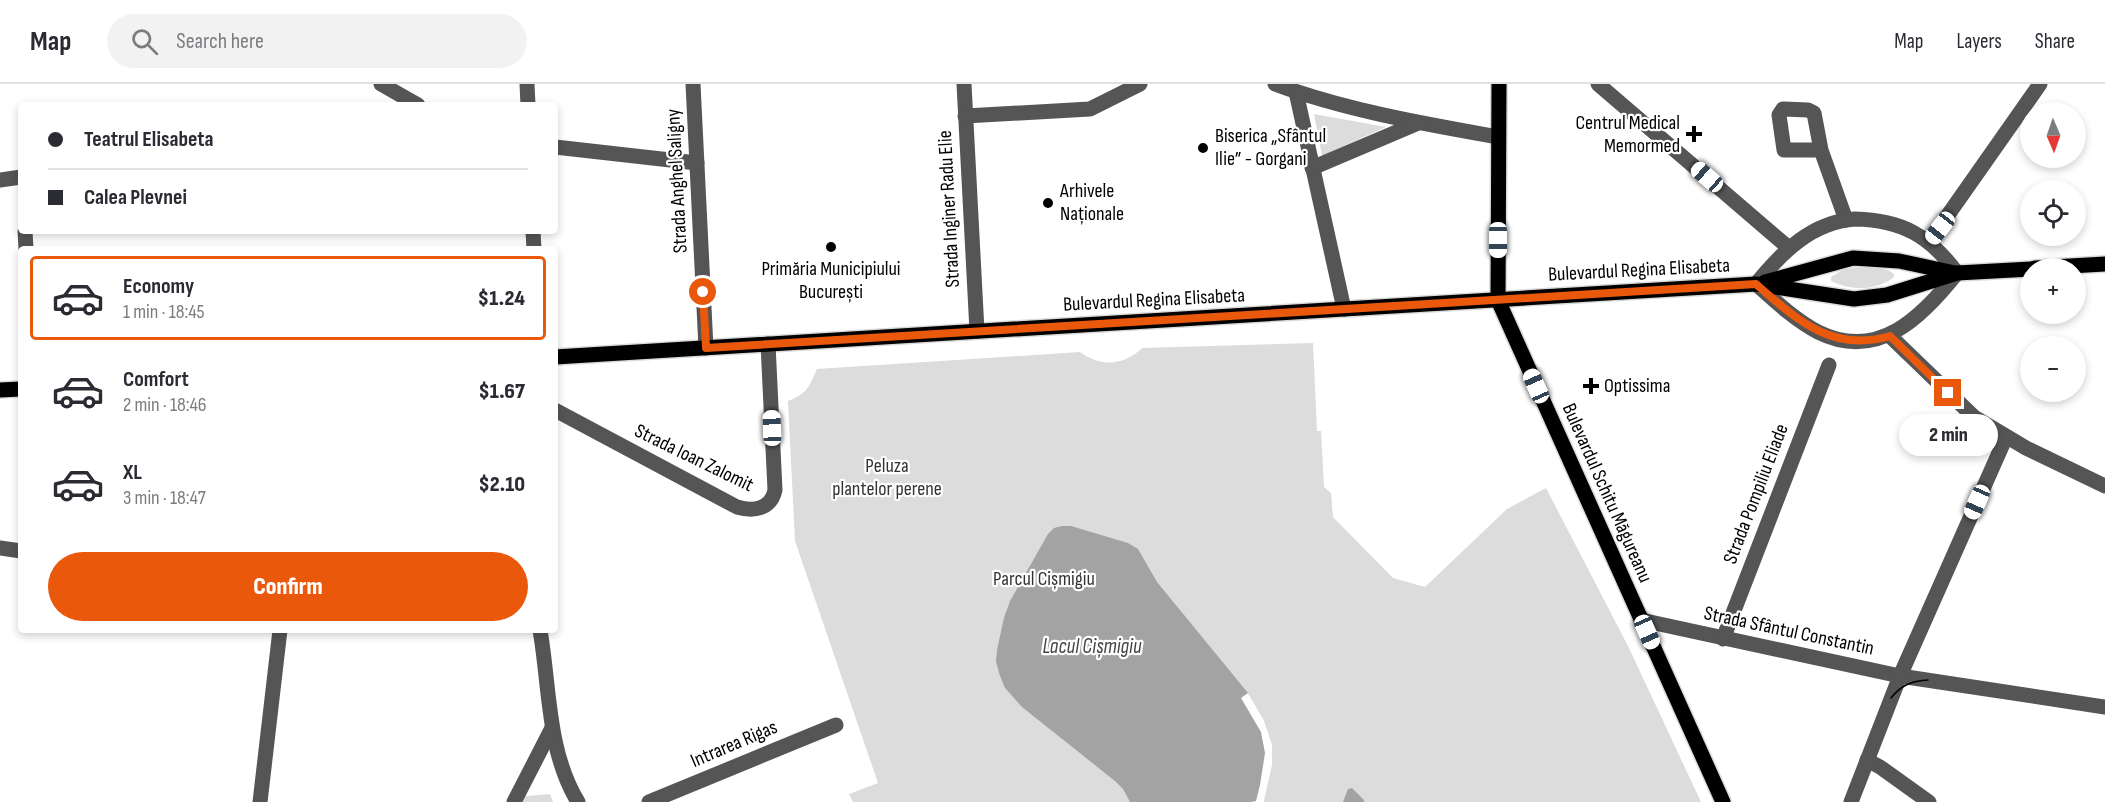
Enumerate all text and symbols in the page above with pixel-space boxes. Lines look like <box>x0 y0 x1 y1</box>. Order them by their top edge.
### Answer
search box <box>107 14 527 68</box>
text: Map <box>30 25 71 58</box>
icon: search <box>128 25 161 58</box>
text: Search here <box>176 28 264 55</box>
text: Map <box>1894 29 1923 54</box>
text: Layers <box>1956 29 2002 54</box>
text: Share <box>2035 29 2075 54</box>
north arrow <box>2020 102 2086 168</box>
map controls <box>2020 102 2086 402</box>
street label: Strada Anghel Saligny <box>661 108 693 254</box>
place label: Centrul Medical Memormed <box>1576 111 1680 158</box>
place label: Biserica „Sfântul Ilie” - Gorgani <box>1215 124 1326 171</box>
marker: Centrul Medical Memormed <box>1685 125 1703 143</box>
text: Teatrul Elisabeta <box>84 126 214 153</box>
street label: Strada Inginer Radu Elie <box>933 130 965 288</box>
marker: Biserica „Sfântul Ilie” - Gorgani <box>1196 141 1210 155</box>
car <box>1688 158 1726 196</box>
place label: Arhivele Naționale <box>1059 179 1124 226</box>
button: locate <box>2020 180 2086 246</box>
text: Calea Plevnei <box>84 184 187 211</box>
marker: Arhivele Naționale <box>1041 196 1055 210</box>
car <box>1922 208 1958 248</box>
car <box>1489 222 1507 258</box>
marker: Primăria Municipiului București <box>824 240 838 254</box>
street label: Bulevardul Regina Elisabeta <box>1547 253 1731 287</box>
place label: Primăria Municipiului București <box>761 257 901 304</box>
button: + <box>2020 258 2086 324</box>
icon: car <box>51 271 105 325</box>
text: Economy <box>123 273 194 300</box>
route start <box>689 278 716 305</box>
street label: Bulevardul Regina Elisabeta <box>1062 283 1246 317</box>
text: $1.24 <box>478 285 525 312</box>
text: 1 min · 18:45 <box>123 300 205 324</box>
button: − <box>2020 336 2086 402</box>
icon: car <box>51 364 105 418</box>
text: Comfort <box>123 366 189 393</box>
car <box>1520 366 1552 406</box>
place label: Optissima <box>1604 374 1670 398</box>
marker: Optissima <box>1582 377 1600 395</box>
text: $1.67 <box>479 378 525 405</box>
route end <box>1934 379 1961 406</box>
text: 2 min · 18:46 <box>123 393 207 417</box>
street label: Bulevardul Schitu Măgureanu <box>1557 400 1657 586</box>
car <box>762 410 782 446</box>
callout: 2 min <box>1898 414 1998 456</box>
street label: Strada Ioan Zalomit <box>631 419 757 497</box>
street label: Strada Pompiliu Eliade <box>1718 421 1794 567</box>
text: 2 min <box>1929 423 1968 447</box>
park label: Peluza plantelor perene <box>832 454 942 501</box>
icon: car <box>51 457 105 511</box>
text: XL <box>123 459 142 486</box>
text: $2.10 <box>478 471 525 498</box>
car <box>1961 482 1993 522</box>
text: 3 min · 18:47 <box>123 486 206 510</box>
button: Confirm <box>48 552 528 621</box>
park label: Parcul Cișmigiu <box>993 567 1095 591</box>
street label: Strada Sfântul Constantin <box>1702 601 1876 661</box>
car <box>1631 612 1663 652</box>
water label: Lacul Cișmigiu <box>1043 634 1142 659</box>
street label: Intrarea Rigas <box>687 715 781 773</box>

